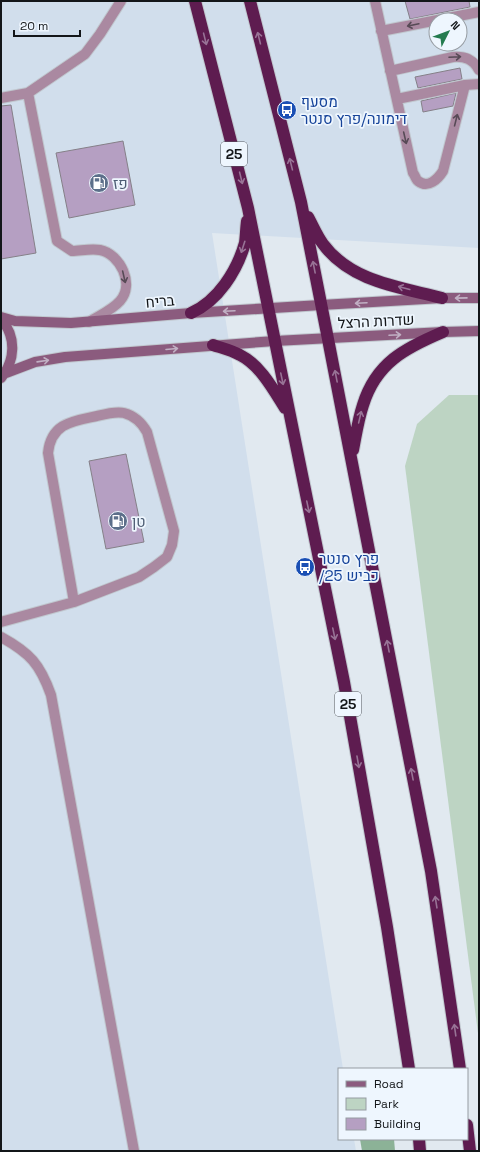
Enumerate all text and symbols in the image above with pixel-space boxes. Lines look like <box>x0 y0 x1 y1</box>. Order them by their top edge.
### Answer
scale bar <box>14 12 80 38</box>
north arrow <box>428 12 468 52</box>
text: 20 m <box>20 18 48 34</box>
text: N <box>448 18 463 33</box>
one-way arrow <box>407 21 420 29</box>
one-way arrow <box>202 32 209 45</box>
one-way arrow <box>255 32 262 45</box>
one-way arrow <box>448 54 461 61</box>
place label: מסעף דימונה/פרץ סנטר <box>301 92 408 128</box>
bus stop icon: מסעף דימונה/פרץ סנטר <box>276 99 298 121</box>
one-way arrow <box>453 113 460 126</box>
one-way arrow <box>402 131 410 144</box>
road number: 25 <box>221 142 247 166</box>
one-way arrow <box>287 158 295 171</box>
fuel station icon: פז <box>88 172 110 194</box>
one-way arrow <box>237 172 245 185</box>
place label: פז <box>113 174 128 193</box>
one-way arrow <box>239 240 246 253</box>
one-way arrow <box>309 261 317 274</box>
one-way arrow <box>121 270 129 283</box>
one-way arrow <box>398 284 411 291</box>
street label: בריח <box>145 290 175 312</box>
one-way arrow <box>455 294 468 302</box>
one-way arrow <box>355 299 368 306</box>
one-way arrow <box>223 307 236 315</box>
street label: שדרות הרצל <box>337 310 415 332</box>
one-way arrow <box>388 331 401 338</box>
one-way arrow <box>165 345 178 352</box>
one-way arrow <box>36 357 49 365</box>
one-way arrow <box>331 370 339 383</box>
one-way arrow <box>279 372 287 385</box>
one-way arrow <box>357 411 365 424</box>
one-way arrow <box>305 500 313 513</box>
fuel station icon: טן <box>107 510 129 532</box>
place label: טן <box>132 512 146 531</box>
place label: פרץ סנטר /כביש 25 <box>319 549 379 585</box>
bus stop icon: פרץ סנטר /כביש 25 <box>294 556 316 578</box>
one-way arrow <box>331 627 339 640</box>
one-way arrow <box>384 640 392 653</box>
road number: 25 <box>335 692 361 716</box>
one-way arrow <box>354 755 362 768</box>
one-way arrow <box>408 768 416 781</box>
one-way arrow <box>432 896 440 909</box>
one-way arrow <box>451 1024 459 1037</box>
legend <box>338 1068 468 1140</box>
text: Road <box>374 1076 403 1092</box>
text: Park <box>374 1096 399 1112</box>
text: Building <box>374 1116 421 1132</box>

